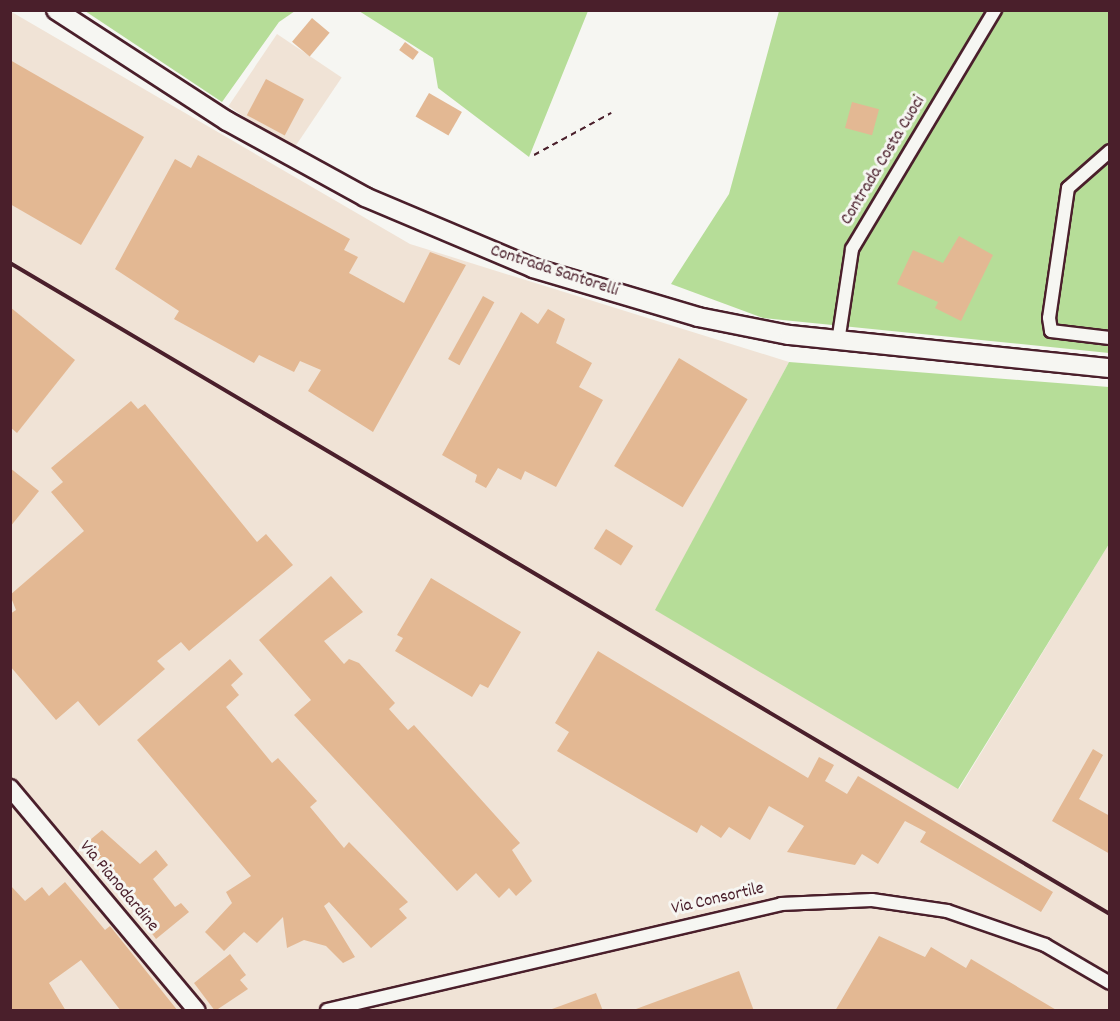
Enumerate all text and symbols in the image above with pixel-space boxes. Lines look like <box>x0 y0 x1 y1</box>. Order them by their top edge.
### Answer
street label: Contrada Costa Cuoci <box>837 92 931 230</box>
street label: Contrada Santorelli <box>487 241 621 303</box>
street label: Via Pianodardine <box>74 837 162 937</box>
street label: Via Consortile <box>670 879 766 921</box>

